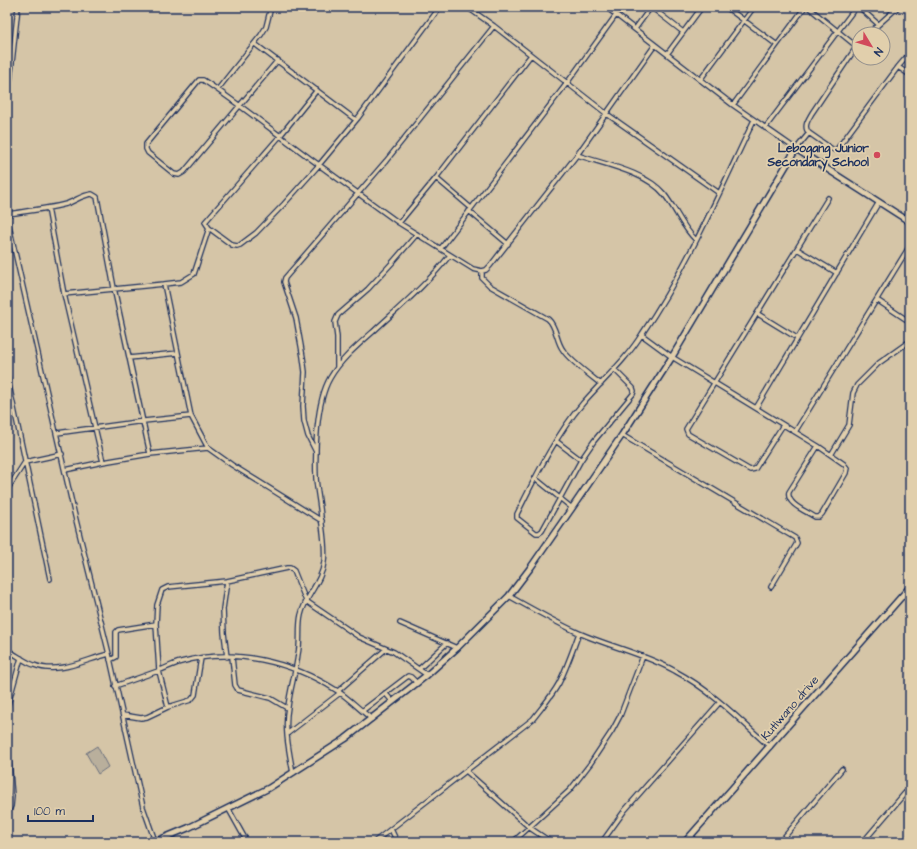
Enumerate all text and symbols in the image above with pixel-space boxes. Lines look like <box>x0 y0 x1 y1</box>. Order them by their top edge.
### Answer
north arrow <box>851 26 891 66</box>
text: N <box>870 45 887 59</box>
place label: Lebogang Junior Secondary School <box>767 140 869 172</box>
marker: Lebogang Junior Secondary School <box>872 150 882 160</box>
street label: Kutlwano drive <box>757 672 823 744</box>
scale bar <box>28 797 93 823</box>
text: 100 m <box>34 803 65 820</box>

